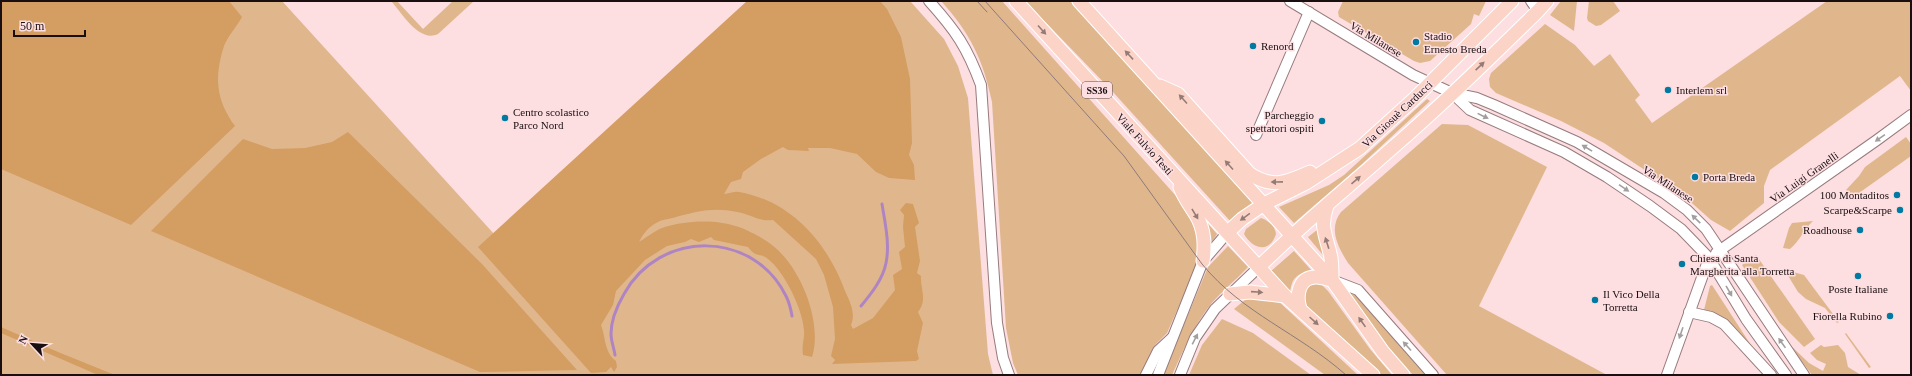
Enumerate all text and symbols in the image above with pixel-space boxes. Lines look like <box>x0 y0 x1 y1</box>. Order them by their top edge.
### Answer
scale bar <box>14 12 85 38</box>
text: 50 m <box>20 19 45 33</box>
street label: Via Milanese <box>1348 19 1404 59</box>
one-way arrow <box>1037 25 1047 35</box>
place label: Stadio Ernesto Breda <box>1424 30 1487 55</box>
marker: Stadio Ernesto Breda <box>1411 37 1421 47</box>
place label: Renord <box>1261 40 1294 52</box>
marker: Renord <box>1248 41 1258 51</box>
one-way arrow <box>1124 50 1134 60</box>
one-way arrow <box>1475 61 1485 71</box>
street label: Via Giosuè Carducci <box>1359 78 1435 150</box>
road number: SS36 <box>1082 82 1112 98</box>
place label: Interlem srl <box>1676 84 1727 96</box>
marker: Interlem srl <box>1663 85 1673 95</box>
one-way arrow <box>1178 94 1188 104</box>
place label: Centro scolastico Parco Nord <box>513 106 590 131</box>
place label: Parcheggio spettatori ospiti <box>1246 109 1314 134</box>
street label: Viale Fulvio Testi <box>1114 111 1176 177</box>
marker: Centro scolastico Parco Nord <box>500 113 510 123</box>
one-way arrow <box>1478 113 1489 119</box>
marker: Parcheggio spettatori ospiti <box>1317 116 1327 126</box>
one-way arrow <box>1875 134 1885 142</box>
one-way arrow <box>1581 145 1593 152</box>
street label: Via Luigi Granelli <box>1768 149 1840 205</box>
one-way arrow <box>1224 160 1233 170</box>
street label: Via Milanese <box>1640 163 1696 205</box>
place label: Porta Breda <box>1703 171 1755 183</box>
marker: Porta Breda <box>1690 172 1700 182</box>
one-way arrow <box>1351 176 1361 185</box>
one-way arrow <box>1270 179 1283 185</box>
one-way arrow <box>1618 184 1629 192</box>
place label: 100 Montaditos <box>1820 189 1889 201</box>
marker: 100 Montaditos <box>1892 190 1902 200</box>
place label: Scarpe&Scarpe <box>1824 204 1892 216</box>
marker: Scarpe&Scarpe <box>1895 205 1905 215</box>
one-way arrow <box>1191 208 1198 220</box>
one-way arrow <box>1240 213 1251 222</box>
one-way arrow <box>1691 214 1701 224</box>
place label: Roadhouse <box>1803 224 1852 236</box>
marker: Roadhouse <box>1855 225 1865 235</box>
one-way arrow <box>1324 237 1330 249</box>
place label: Chiesa di Santa Margherita alla Torretta <box>1690 252 1795 277</box>
marker: Chiesa di Santa Margherita alla Torretta <box>1677 259 1687 269</box>
marker: Poste Italiane <box>1853 271 1863 281</box>
place label: Poste Italiane <box>1828 283 1888 295</box>
one-way arrow <box>1726 285 1733 297</box>
place label: Il Vico Della Torretta <box>1603 288 1660 313</box>
one-way arrow <box>1251 289 1263 296</box>
marker: Il Vico Della Torretta <box>1590 295 1600 305</box>
place label: Fiorella Rubino <box>1813 310 1882 322</box>
marker: Fiorella Rubino <box>1885 311 1895 321</box>
one-way arrow <box>1309 317 1319 326</box>
one-way arrow <box>1358 317 1366 327</box>
north arrow <box>12 324 52 364</box>
one-way arrow <box>1678 328 1684 340</box>
text: N <box>16 333 30 346</box>
one-way arrow <box>1192 334 1198 345</box>
one-way arrow <box>1778 338 1786 348</box>
one-way arrow <box>1403 341 1412 351</box>

